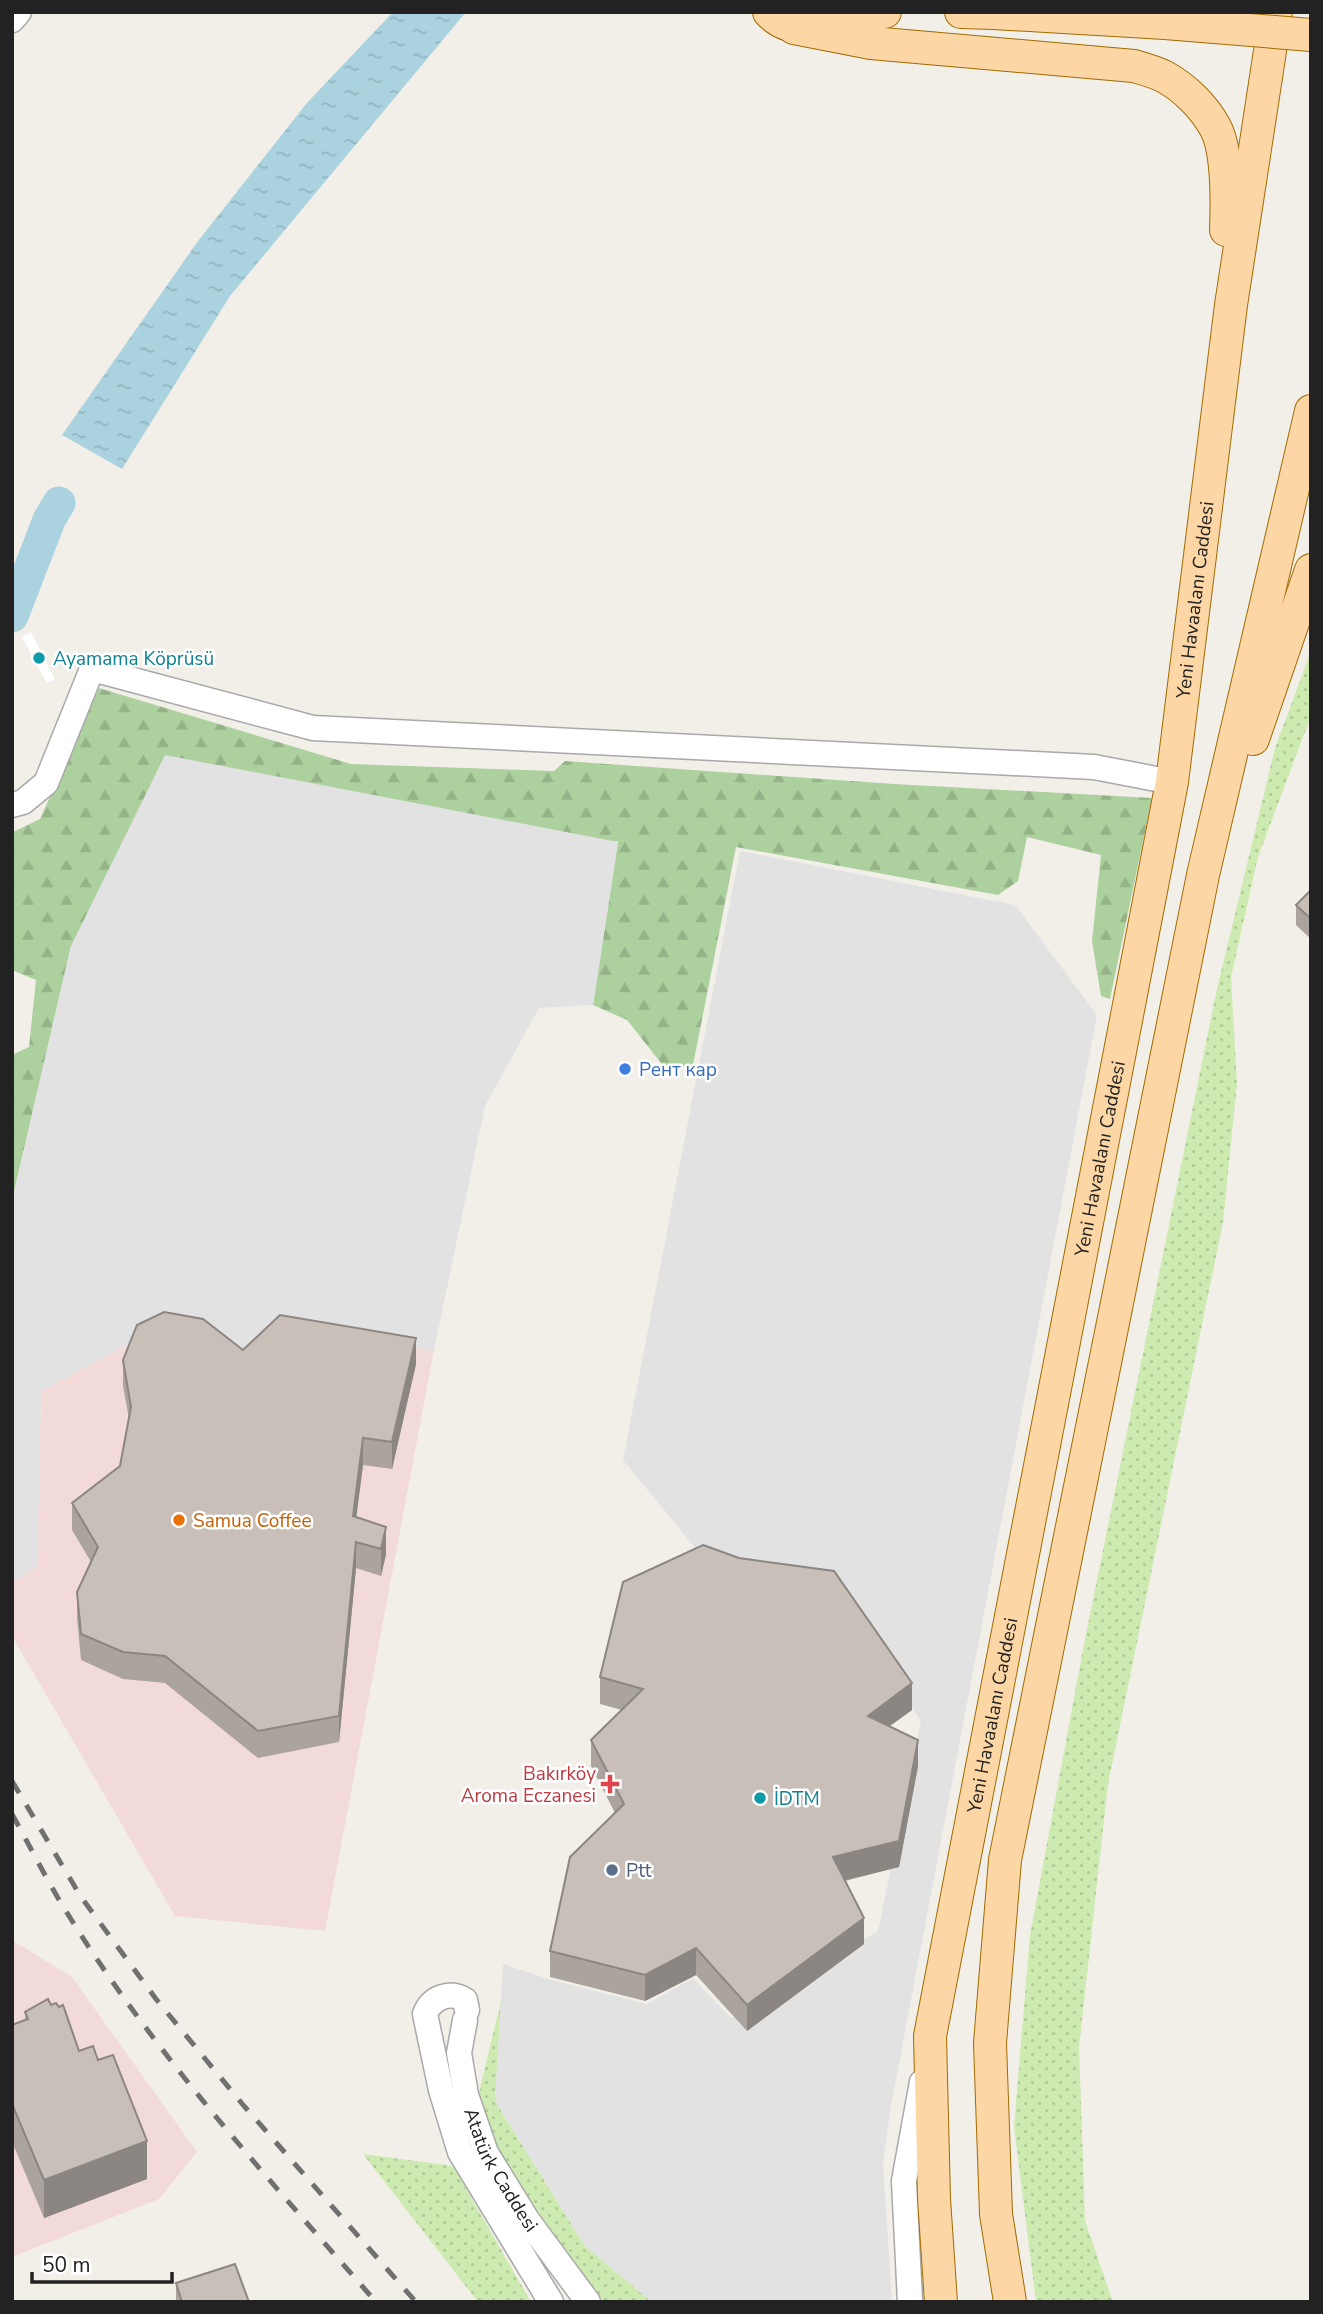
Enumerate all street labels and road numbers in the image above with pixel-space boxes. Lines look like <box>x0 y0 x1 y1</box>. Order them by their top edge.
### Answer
street label: Yeni Havaalanı Caddesi <box>1170 500 1221 701</box>
street label: Yeni Havaalanı Caddesi <box>1069 1059 1132 1260</box>
street label: Yeni Havaalanı Caddesi <box>961 1615 1024 1816</box>
street label: Atatürk Caddesi <box>457 2105 544 2238</box>

